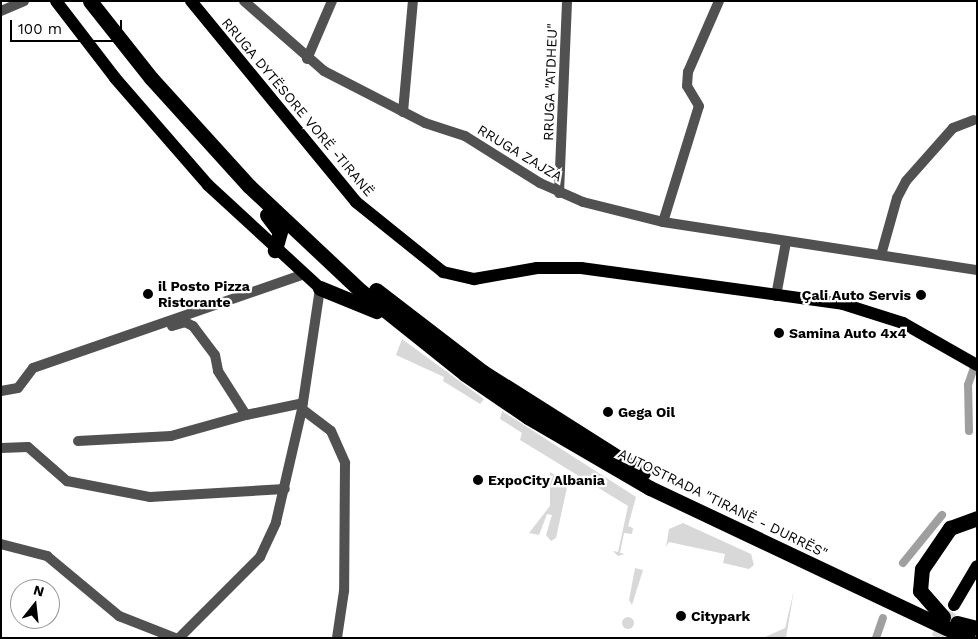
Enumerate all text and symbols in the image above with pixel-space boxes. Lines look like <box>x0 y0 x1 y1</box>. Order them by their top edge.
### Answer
scale bar <box>12 10 125 42</box>
street label: RRUGA DYTËSORE VORË -TIRANË <box>218 14 378 200</box>
text: 100 m <box>18 20 62 38</box>
street label: RRUGA "ATDHEU" <box>540 23 560 141</box>
street label: RRUGA ZAJZA <box>474 121 566 185</box>
place label: il Posto Pizza Ristorante <box>158 278 250 310</box>
place label: Çali Auto Servis <box>802 287 911 303</box>
marker: il Posto Pizza Ristorante <box>142 288 154 300</box>
marker: Çali Auto Servis <box>915 289 927 301</box>
place label: Samina Auto 4x4 <box>789 325 907 341</box>
marker: Samina Auto 4x4 <box>773 327 785 339</box>
place label: Gega Oil <box>618 404 675 420</box>
marker: Gega Oil <box>602 406 614 418</box>
street label: AUTOSTRADA "TIRANË - DURRËS" <box>615 445 831 561</box>
place label: ExpoCity Albania <box>488 472 606 488</box>
marker: ExpoCity Albania <box>472 474 484 486</box>
north arrow <box>10 579 60 629</box>
text: N <box>32 581 46 600</box>
place label: Citypark <box>691 608 750 624</box>
marker: Citypark <box>675 610 687 622</box>

